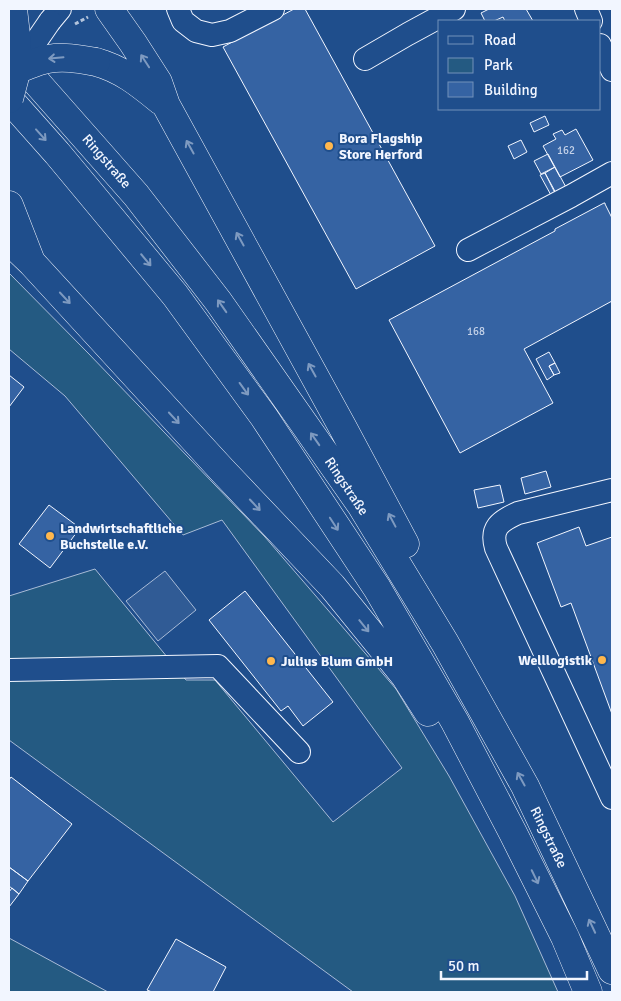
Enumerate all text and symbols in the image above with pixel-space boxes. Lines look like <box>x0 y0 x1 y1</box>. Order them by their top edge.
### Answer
legend <box>438 20 601 110</box>
text: Road <box>484 31 516 49</box>
one-way arrow <box>48 53 64 63</box>
one-way arrow <box>139 55 149 69</box>
text: Park <box>484 56 513 74</box>
text: Building <box>484 81 538 99</box>
one-way arrow <box>35 129 47 142</box>
place label: Bora Flagship Store Herford <box>339 130 423 163</box>
street label: Ringstraße <box>78 131 135 192</box>
one-way arrow <box>185 140 194 155</box>
marker: Bora Flagship Store Herford <box>323 140 335 152</box>
house number: 162 <box>557 144 575 157</box>
one-way arrow <box>235 233 245 247</box>
one-way arrow <box>140 253 151 266</box>
one-way arrow <box>59 292 71 305</box>
one-way arrow <box>217 299 227 313</box>
house number: 168 <box>467 325 485 338</box>
one-way arrow <box>307 363 316 378</box>
one-way arrow <box>239 382 249 396</box>
one-way arrow <box>169 412 180 425</box>
one-way arrow <box>310 433 320 447</box>
street label: Ringstraße <box>321 454 372 518</box>
one-way arrow <box>249 499 261 511</box>
one-way arrow <box>387 513 397 528</box>
one-way arrow <box>329 517 340 531</box>
place label: Landwirtschaftliche Buchstelle e.V. <box>60 520 183 553</box>
marker: Landwirtschaftliche Buchstelle e.V. <box>44 530 56 542</box>
one-way arrow <box>358 619 369 632</box>
place label: Welllogistik <box>518 652 593 669</box>
place label: Julius Blum GmbH <box>281 653 393 670</box>
marker: Welllogistik <box>596 654 608 666</box>
marker: Julius Blum GmbH <box>265 655 277 667</box>
one-way arrow <box>516 772 526 787</box>
street label: Ringstraße <box>526 804 571 871</box>
one-way arrow <box>531 869 540 884</box>
one-way arrow <box>587 918 597 933</box>
scale bar <box>441 948 587 980</box>
text: 50 m <box>448 957 479 975</box>

